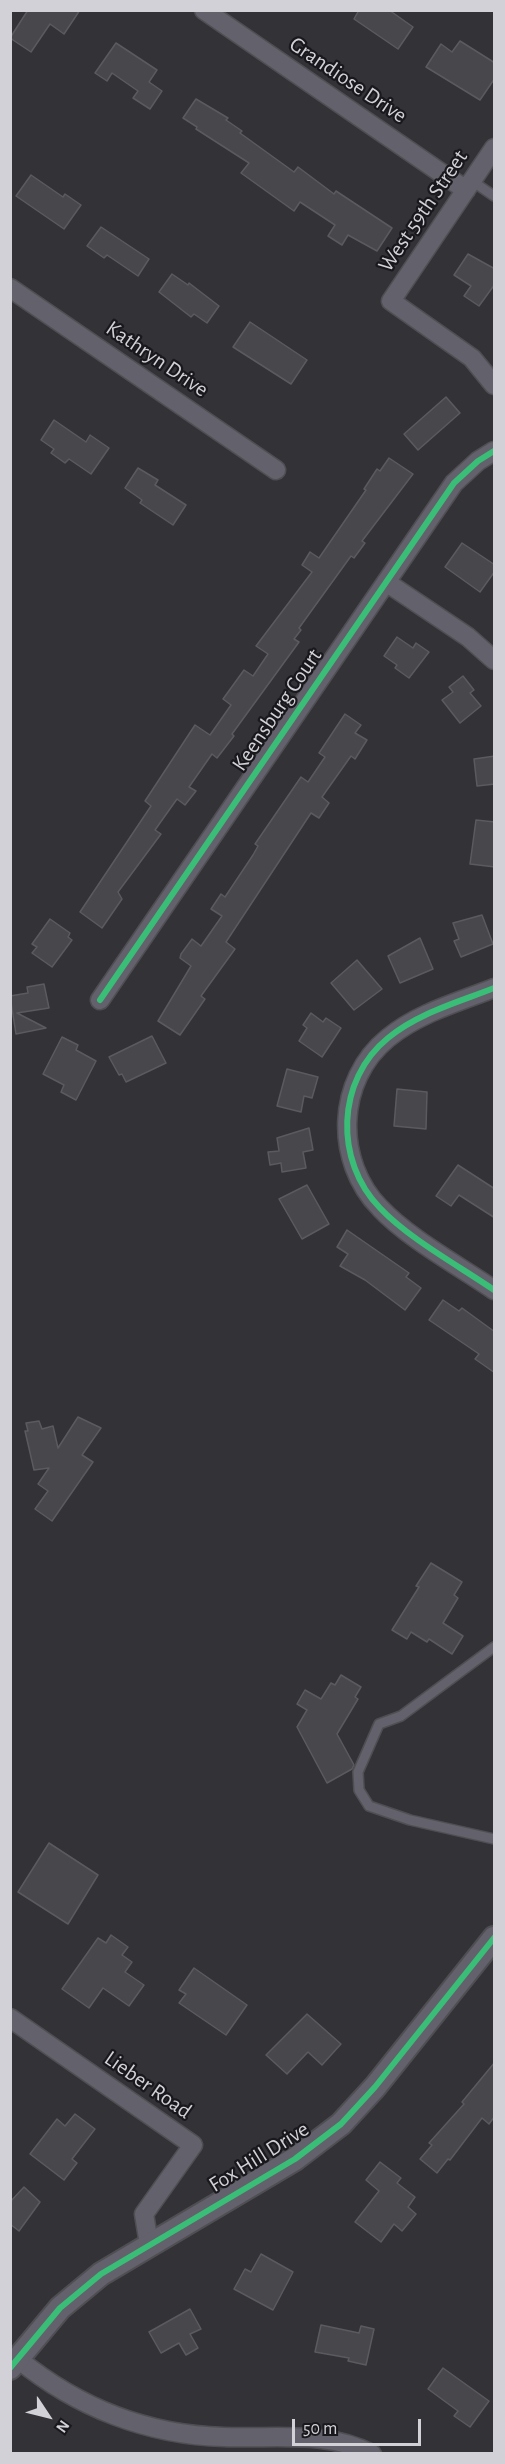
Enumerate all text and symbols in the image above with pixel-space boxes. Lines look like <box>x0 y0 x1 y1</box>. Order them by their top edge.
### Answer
street label: Grandiose Drive <box>284 31 412 129</box>
street label: West 59th Street <box>373 145 473 277</box>
street label: Kathryn Drive <box>101 315 213 403</box>
street label: Keensburg Court <box>226 644 328 776</box>
street label: Lieber Road <box>99 2045 197 2125</box>
street label: Fox Hill Drive <box>204 2116 314 2198</box>
north arrow <box>18 2386 78 2446</box>
scale bar <box>295 2407 424 2445</box>
text: N <box>53 2417 72 2435</box>
text: 50 m <box>303 2420 337 2438</box>

